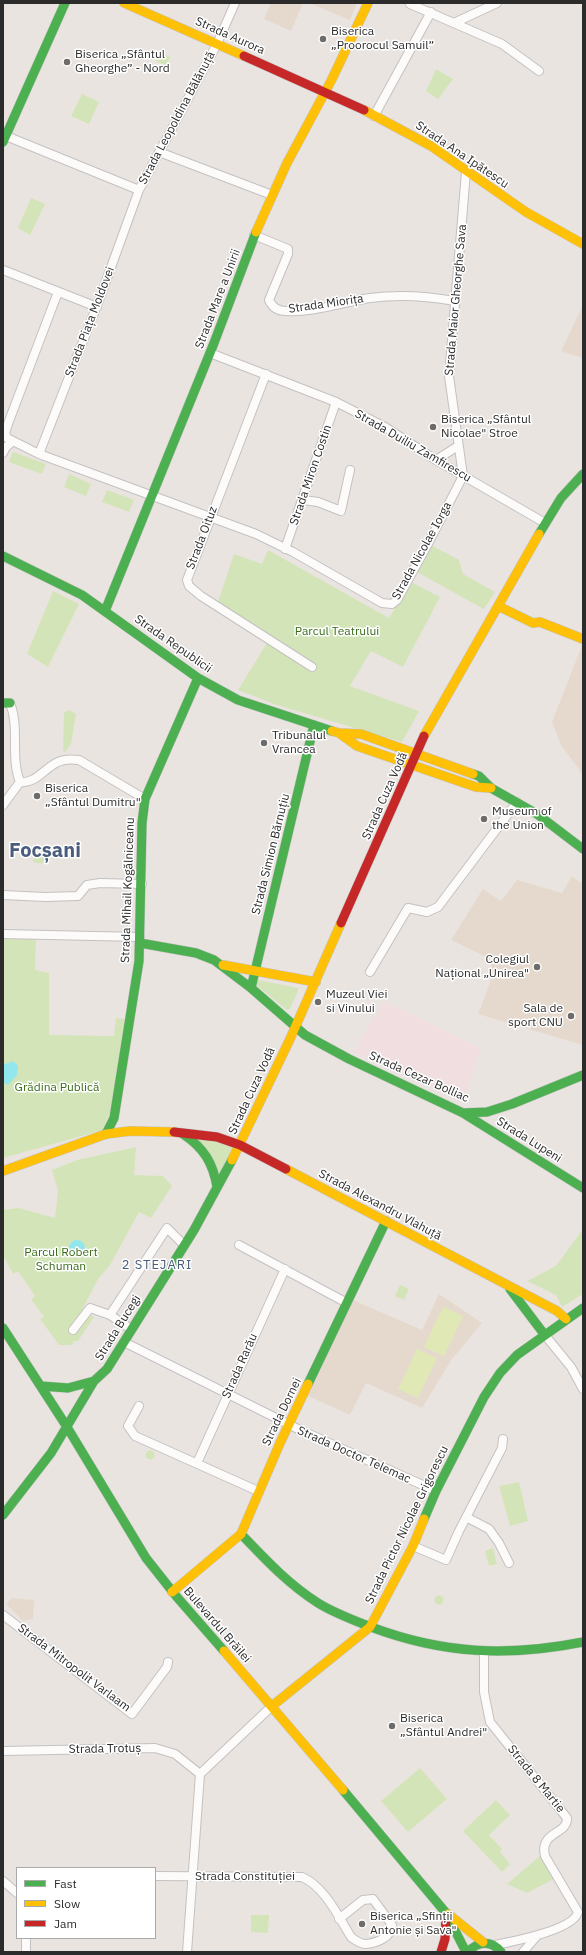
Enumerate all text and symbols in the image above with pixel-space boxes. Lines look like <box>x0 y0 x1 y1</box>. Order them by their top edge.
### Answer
street label: Strada Aurora <box>193 14 267 58</box>
place label: Biserica „Proorocul Samuil” <box>331 25 434 53</box>
marker: Biserica „Proorocul Samuil” <box>318 34 328 44</box>
place label: Biserica „Sfântul Gheorghe” - Nord <box>75 48 170 76</box>
street label: Strada Leopoldina Bălănuță <box>136 49 218 187</box>
marker: Biserica „Sfântul Gheorghe” - Nord <box>62 57 72 67</box>
street label: Strada Ana Ipătescu <box>413 118 511 192</box>
street label: Strada Maior Gheorghe Sava <box>442 224 470 376</box>
street label: Strada Mare a Unirii <box>192 247 244 351</box>
street label: Strada Piața Moldovei <box>62 265 118 379</box>
street label: Strada Miorița <box>288 292 364 316</box>
street label: Strada Duiliu Zamfirescu <box>352 407 474 485</box>
place label: Biserica „Sfântul Nicolae" Stroe <box>441 413 531 441</box>
marker: Biserica „Sfântul Nicolae" Stroe <box>428 422 438 432</box>
street label: Strada Miron Costin <box>287 423 335 527</box>
street label: Strada Nicolae Iorga <box>389 500 455 602</box>
street label: Strada Oituz <box>183 504 221 572</box>
street label: Strada Republicii <box>131 612 215 676</box>
park label: Parcul Teatrului <box>295 625 379 639</box>
place label: Tribunalul Vrancea <box>272 729 326 757</box>
marker: Tribunalul Vrancea <box>259 738 269 748</box>
street label: Strada Cuza Vodă <box>359 750 411 842</box>
place label: Biserica „Sfântul Dumitru" <box>45 782 141 810</box>
marker: Biserica „Sfântul Dumitru" <box>32 791 42 801</box>
street label: Strada Simion Bărnuțiu <box>249 792 293 916</box>
place label: Museum of the Union <box>492 805 552 833</box>
marker: Museum of the Union <box>479 814 489 824</box>
street label: Strada Mihail Kogălniceanu <box>118 817 138 963</box>
district label: Focșani <box>9 839 81 863</box>
place label: Colegiul Național „Unirea" <box>435 953 529 981</box>
marker: Colegiul Național „Unirea" <box>532 962 542 972</box>
place label: Muzeul Viei si Vinului <box>326 988 387 1016</box>
marker: Muzeul Viei si Vinului <box>313 997 323 1007</box>
place label: Sala de sport CNU <box>508 1002 563 1030</box>
marker: Sala de sport CNU <box>566 1011 576 1021</box>
street label: Strada Cuza Vodă <box>226 1045 278 1137</box>
street label: Strada Cezar Bolliac <box>367 1048 471 1106</box>
park label: Grădina Publică <box>15 1081 99 1095</box>
street label: Strada Lupeni <box>494 1114 564 1166</box>
street label: Strada Alexandru Vlahuță <box>316 1166 444 1244</box>
park label: Parcul Robert Schuman <box>24 1246 98 1274</box>
district label: 2 STEJARI <box>122 1257 192 1273</box>
street label: Strada Bucegi <box>92 1293 144 1363</box>
street label: Strada Rarău <box>219 1331 261 1401</box>
street label: Strada Dornei <box>259 1376 305 1448</box>
street label: Strada Doctor Telemac <box>295 1424 413 1486</box>
street label: Strada Pictor Nicolae Grigorescu <box>362 1444 452 1606</box>
street label: Bulevardul Brăilei <box>180 1584 254 1666</box>
street label: Strada Mitropolit Varlaam <box>15 1621 133 1715</box>
place label: Biserica „Sfântul Andrei" <box>400 1712 487 1740</box>
marker: Biserica „Sfântul Andrei" <box>387 1721 397 1731</box>
street label: Strada Trotuș <box>69 1741 141 1757</box>
street label: Strada 8 Martie <box>504 1742 568 1816</box>
legend <box>16 1867 156 1939</box>
street label: Strada Constituției <box>195 1870 295 1884</box>
text: Fast <box>54 1876 77 1891</box>
text: Slow <box>54 1896 80 1911</box>
place label: Biserica „Sfinții Antonie și Sava" <box>370 1910 457 1938</box>
text: Jam <box>54 1916 77 1931</box>
marker: Biserica „Sfinții Antonie și Sava" <box>357 1919 367 1929</box>

